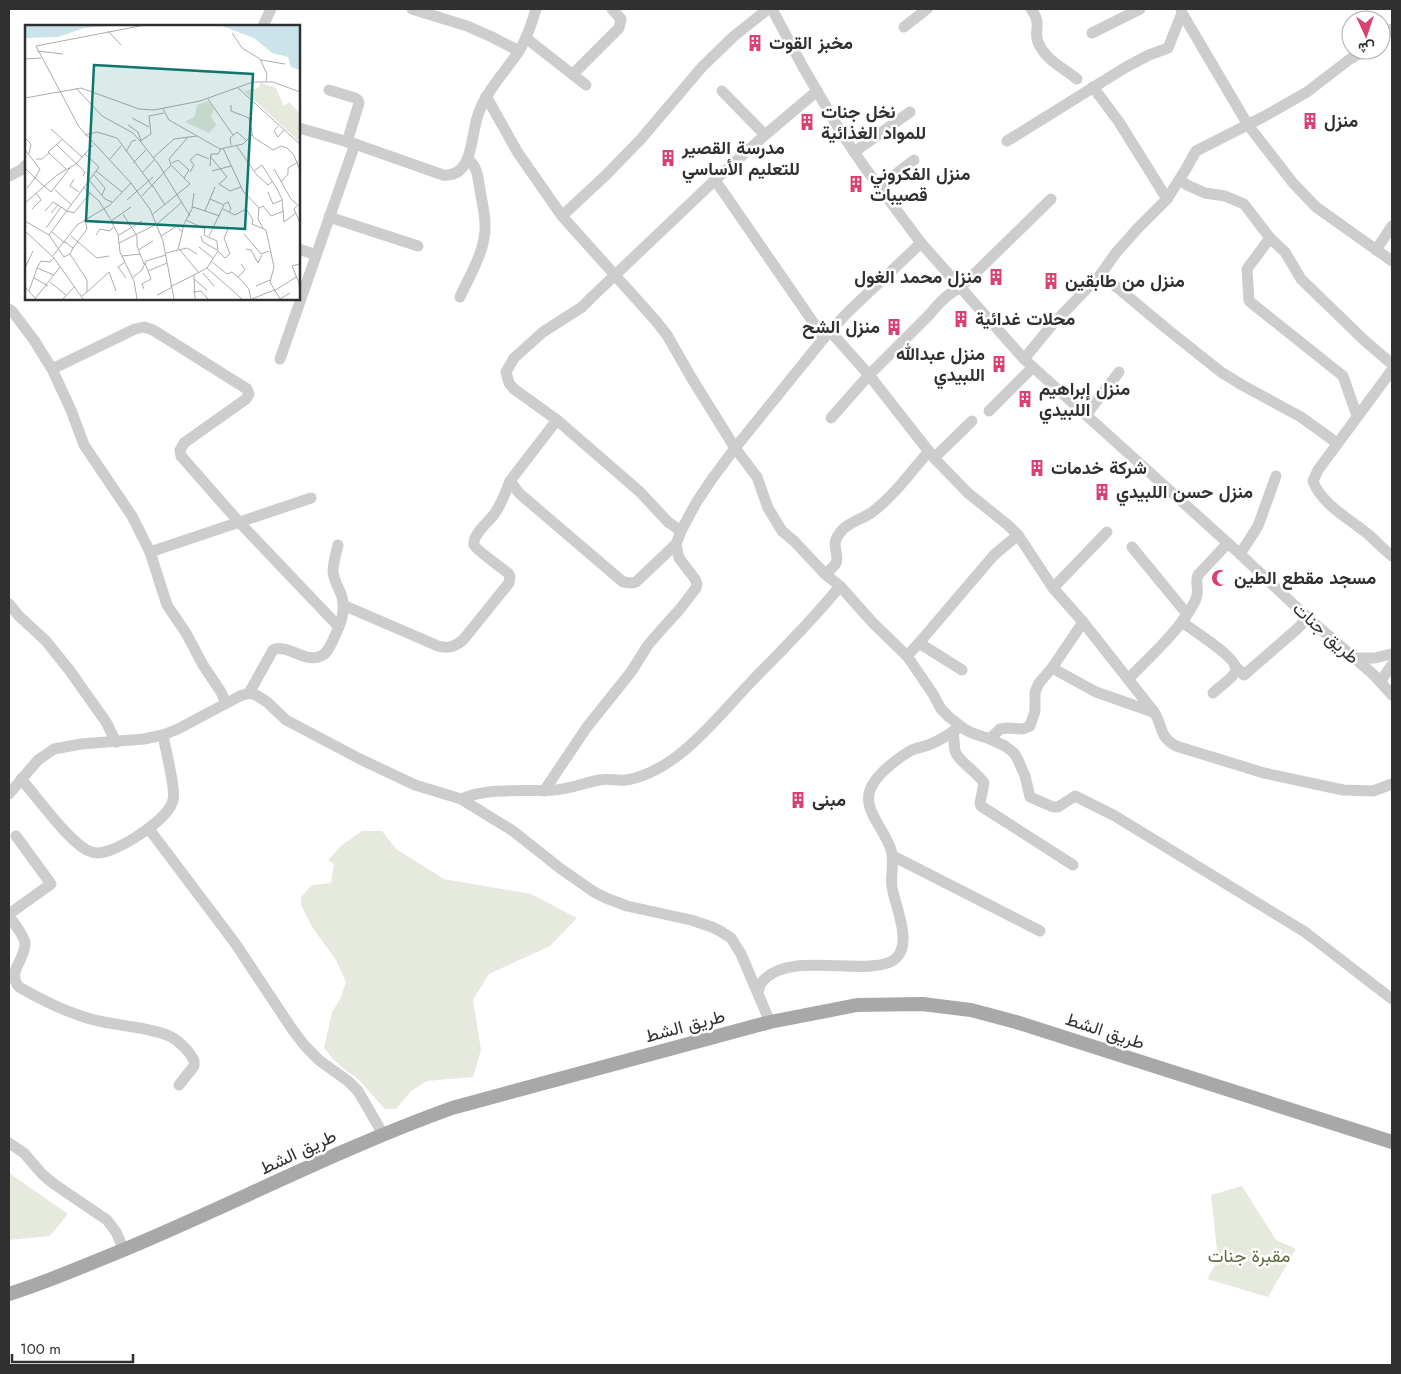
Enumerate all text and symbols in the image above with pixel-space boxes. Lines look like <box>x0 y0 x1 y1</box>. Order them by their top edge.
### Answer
north arrow <box>1341 10 1391 60</box>
inset map <box>25 25 300 300</box>
place label: مخبز القوت <box>769 30 853 56</box>
building icon: مخبز القوت <box>745 33 765 53</box>
text: ش <box>1358 38 1376 58</box>
place label: نخل جنات للمواد الغذائية <box>821 99 926 146</box>
place label: منزل <box>1324 108 1359 134</box>
building icon: منزل <box>1300 111 1320 131</box>
building icon: نخل جنات للمواد الغذائية <box>797 112 817 132</box>
place label: مدرسة القصير للتعليم الأساسي <box>681 135 800 184</box>
building icon: مدرسة القصير للتعليم الأساسي <box>658 148 678 168</box>
place label: منزل الفكروني قصيبات <box>870 161 971 208</box>
building icon: منزل الفكروني قصيبات <box>846 174 866 194</box>
place label: منزل محمد الغول <box>854 264 982 290</box>
building icon: منزل محمد الغول <box>986 267 1006 287</box>
place label: منزل من طابقين <box>1065 268 1185 294</box>
building icon: منزل من طابقين <box>1041 271 1061 291</box>
place label: محلات غدائية <box>975 306 1076 332</box>
building icon: محلات غدائية <box>951 309 971 329</box>
place label: منزل الشح <box>802 314 880 340</box>
building icon: منزل الشح <box>884 317 904 337</box>
place label: منزل عبدالله اللبيدي <box>896 341 985 390</box>
building icon: منزل عبدالله اللبيدي <box>989 354 1009 374</box>
place label: منزل إبراهيم اللبيدي <box>1039 376 1131 425</box>
building icon: منزل إبراهيم اللبيدي <box>1015 389 1035 409</box>
place label: شركة خدمات <box>1051 455 1147 481</box>
building icon: شركة خدمات <box>1027 458 1047 478</box>
place label: منزل حسن اللبيدي <box>1116 479 1253 507</box>
building icon: منزل حسن اللبيدي <box>1092 482 1112 502</box>
place label: مسجد مقطع الطين <box>1234 565 1376 591</box>
mosque icon: مسجد مقطع الطين <box>1210 568 1230 588</box>
street label: طريق جنات <box>1287 596 1365 670</box>
place label: مبنى <box>812 787 846 813</box>
building icon: مبنى <box>788 790 808 810</box>
street label: طريق الشط <box>642 1003 728 1049</box>
street label: طريق الشط <box>1062 1006 1148 1056</box>
street label: طريق الشط <box>255 1123 341 1181</box>
park label: مقبرة جنات <box>1208 1243 1290 1269</box>
scale bar <box>12 1332 134 1364</box>
text: 100 m <box>20 1338 61 1360</box>

